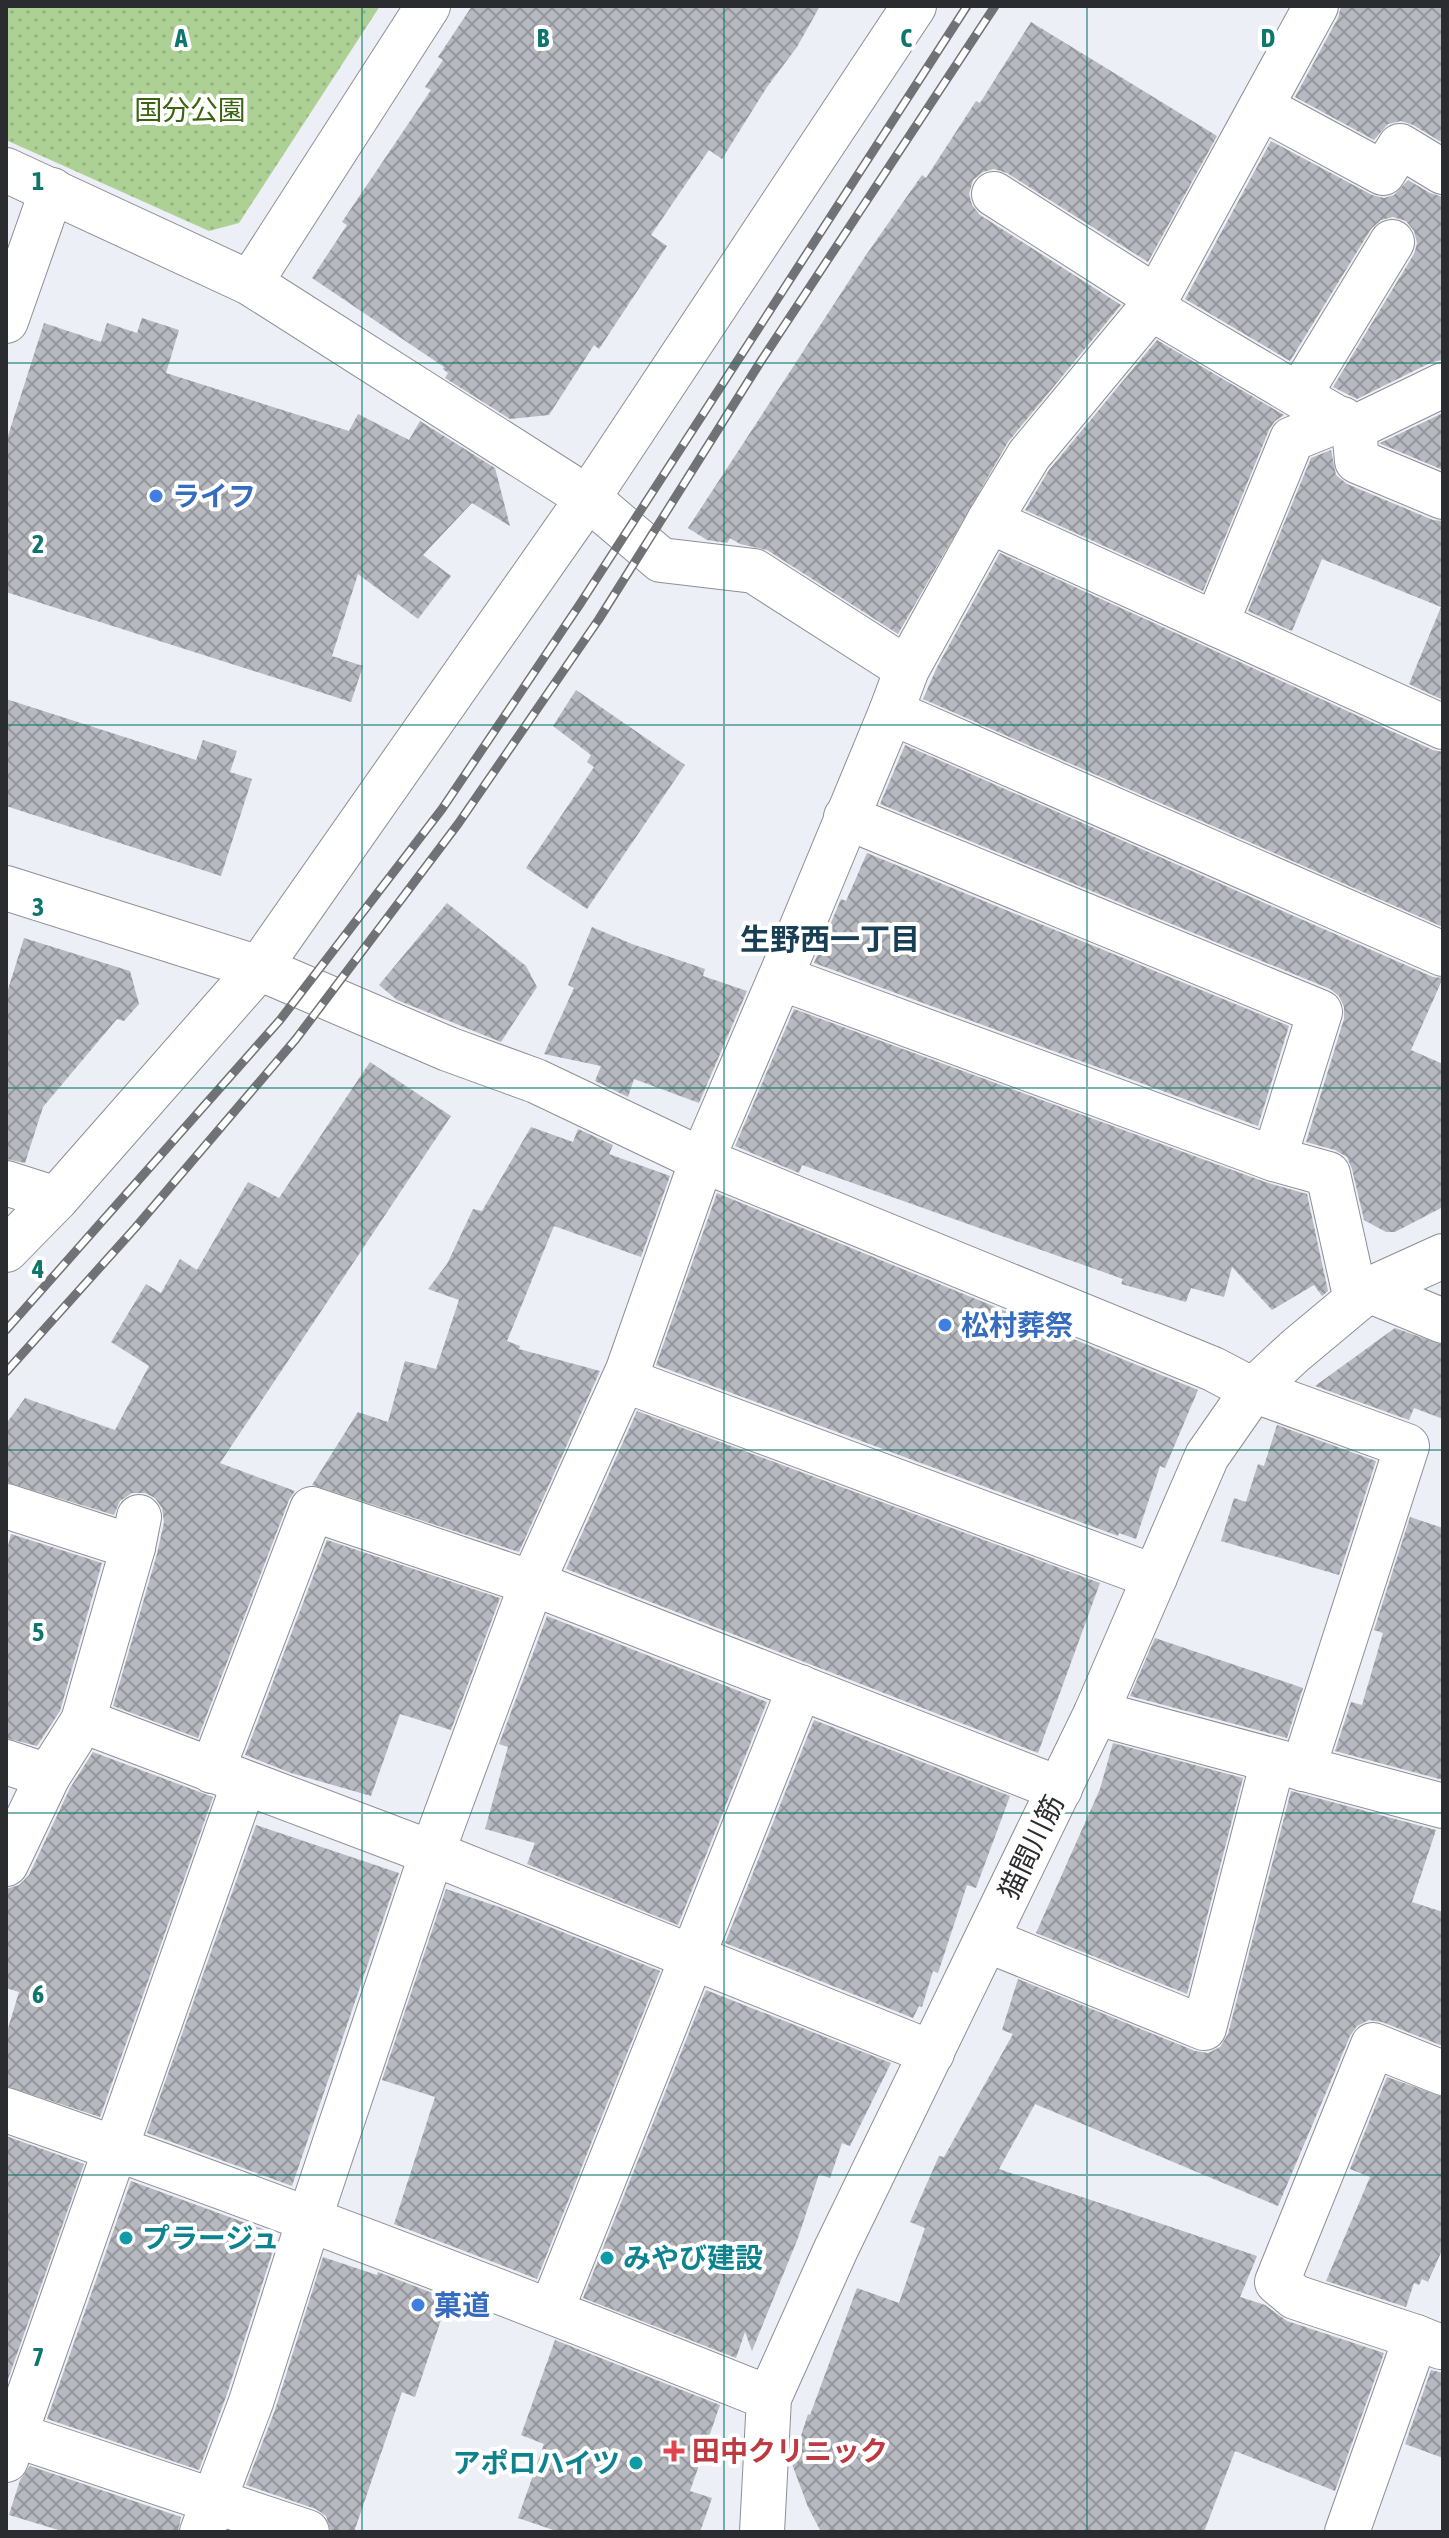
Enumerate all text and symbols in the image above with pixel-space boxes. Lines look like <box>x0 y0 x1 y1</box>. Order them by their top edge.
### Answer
text: A <box>174 23 188 53</box>
text: B <box>537 23 550 53</box>
text: C <box>900 23 912 53</box>
text: D <box>1261 23 1275 53</box>
park label: 国分公園 <box>134 94 246 126</box>
text: 1 <box>32 166 44 196</box>
place label: ライフ <box>172 480 256 512</box>
marker: ライフ <box>147 487 165 505</box>
text: 2 <box>32 529 44 559</box>
text: 3 <box>32 892 44 922</box>
district label: 生野西一丁目 <box>740 922 920 956</box>
text: 4 <box>31 1254 44 1284</box>
place label: 松村葬祭 <box>961 1309 1073 1341</box>
marker: 松村葬祭 <box>936 1316 954 1334</box>
text: 5 <box>32 1617 44 1647</box>
street label: 猫間川筋 <box>992 1790 1070 1904</box>
text: 6 <box>32 1979 44 2009</box>
place label: プラージュ <box>142 2222 279 2254</box>
marker: プラージュ <box>117 2229 135 2247</box>
place label: みやび建設 <box>623 2242 763 2274</box>
marker: みやび建設 <box>598 2249 616 2267</box>
place label: 菓道 <box>434 2289 490 2321</box>
marker: 菓道 <box>409 2296 427 2314</box>
text: 7 <box>32 2342 44 2372</box>
place label: 田中クリニック <box>692 2435 888 2467</box>
marker: 田中クリニック <box>663 2440 685 2462</box>
place label: アポロハイツ <box>453 2447 620 2479</box>
marker: アポロハイツ <box>627 2454 645 2472</box>

